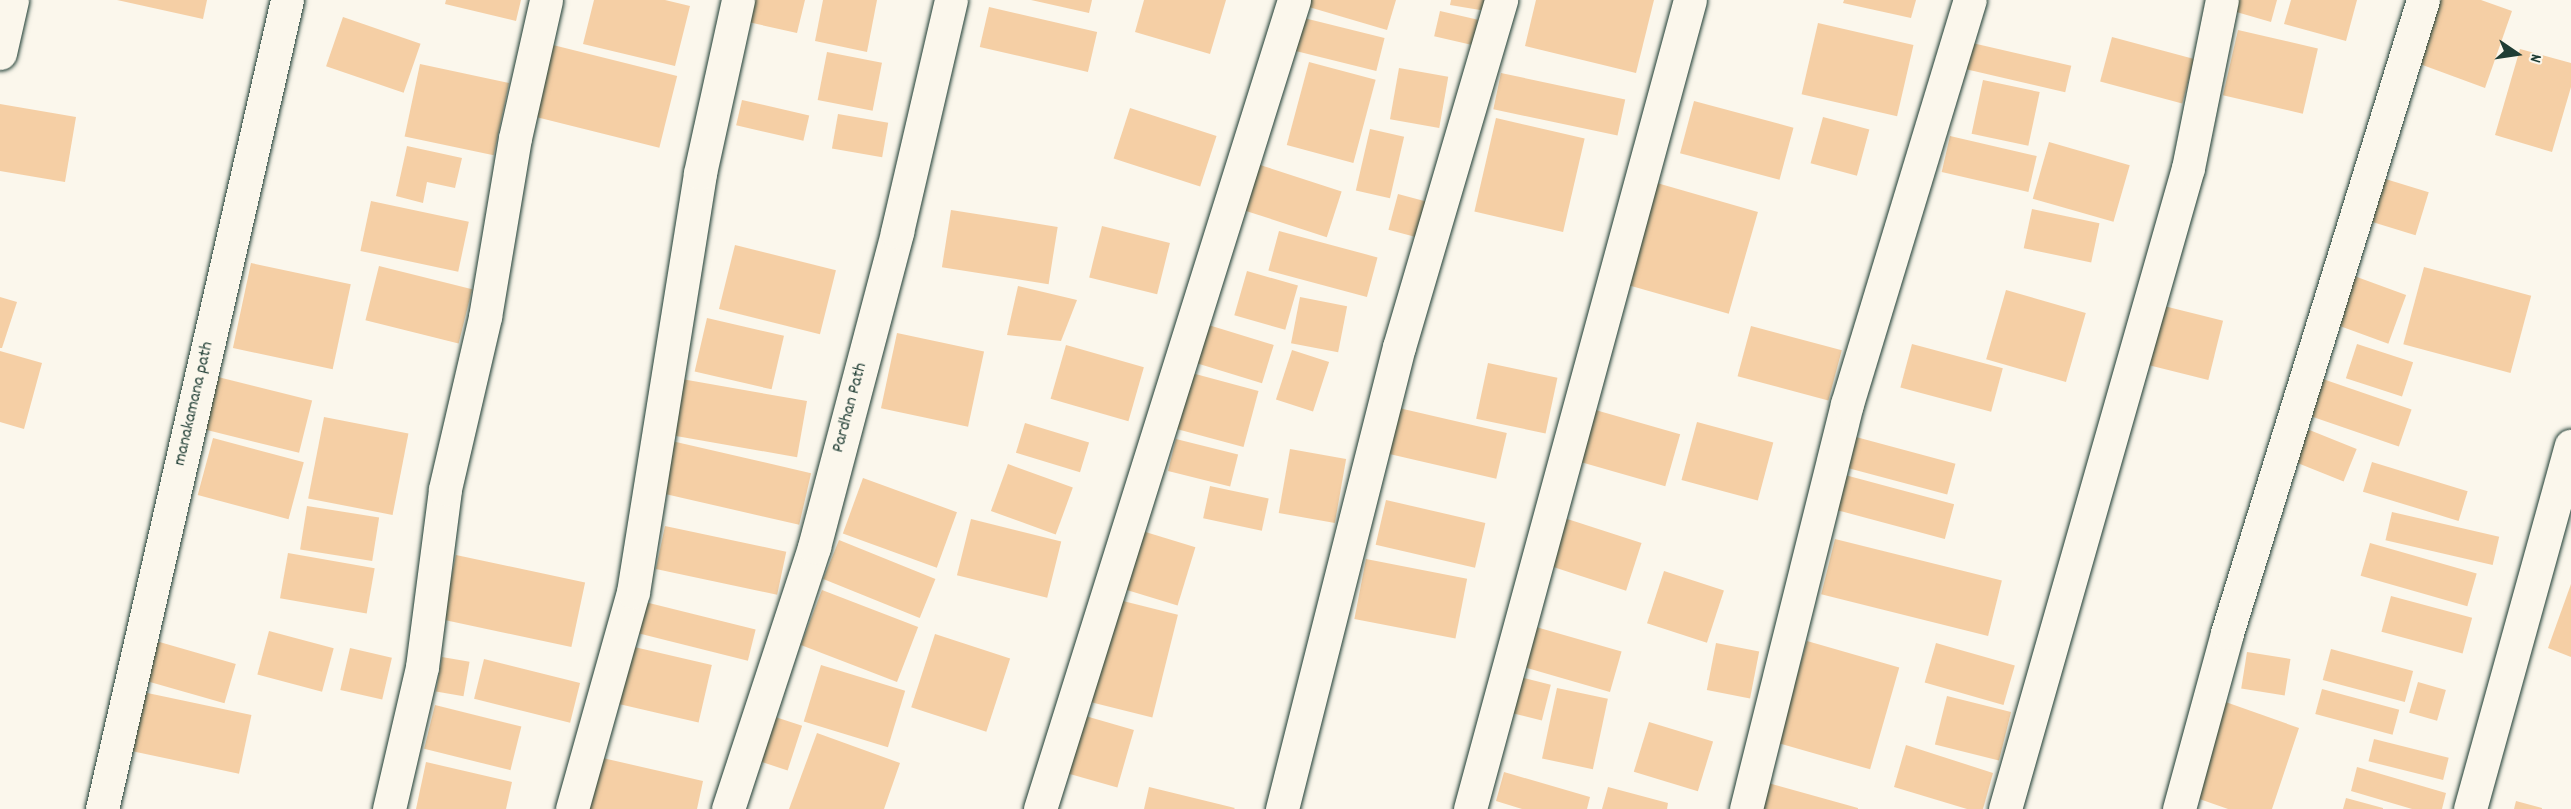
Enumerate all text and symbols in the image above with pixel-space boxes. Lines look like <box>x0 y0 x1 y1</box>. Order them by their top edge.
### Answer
north arrow <box>2487 24 2547 84</box>
text: N <box>2523 52 2547 65</box>
street label: manakamana path <box>170 340 220 468</box>
street label: Pardhan Path <box>829 361 873 455</box>

